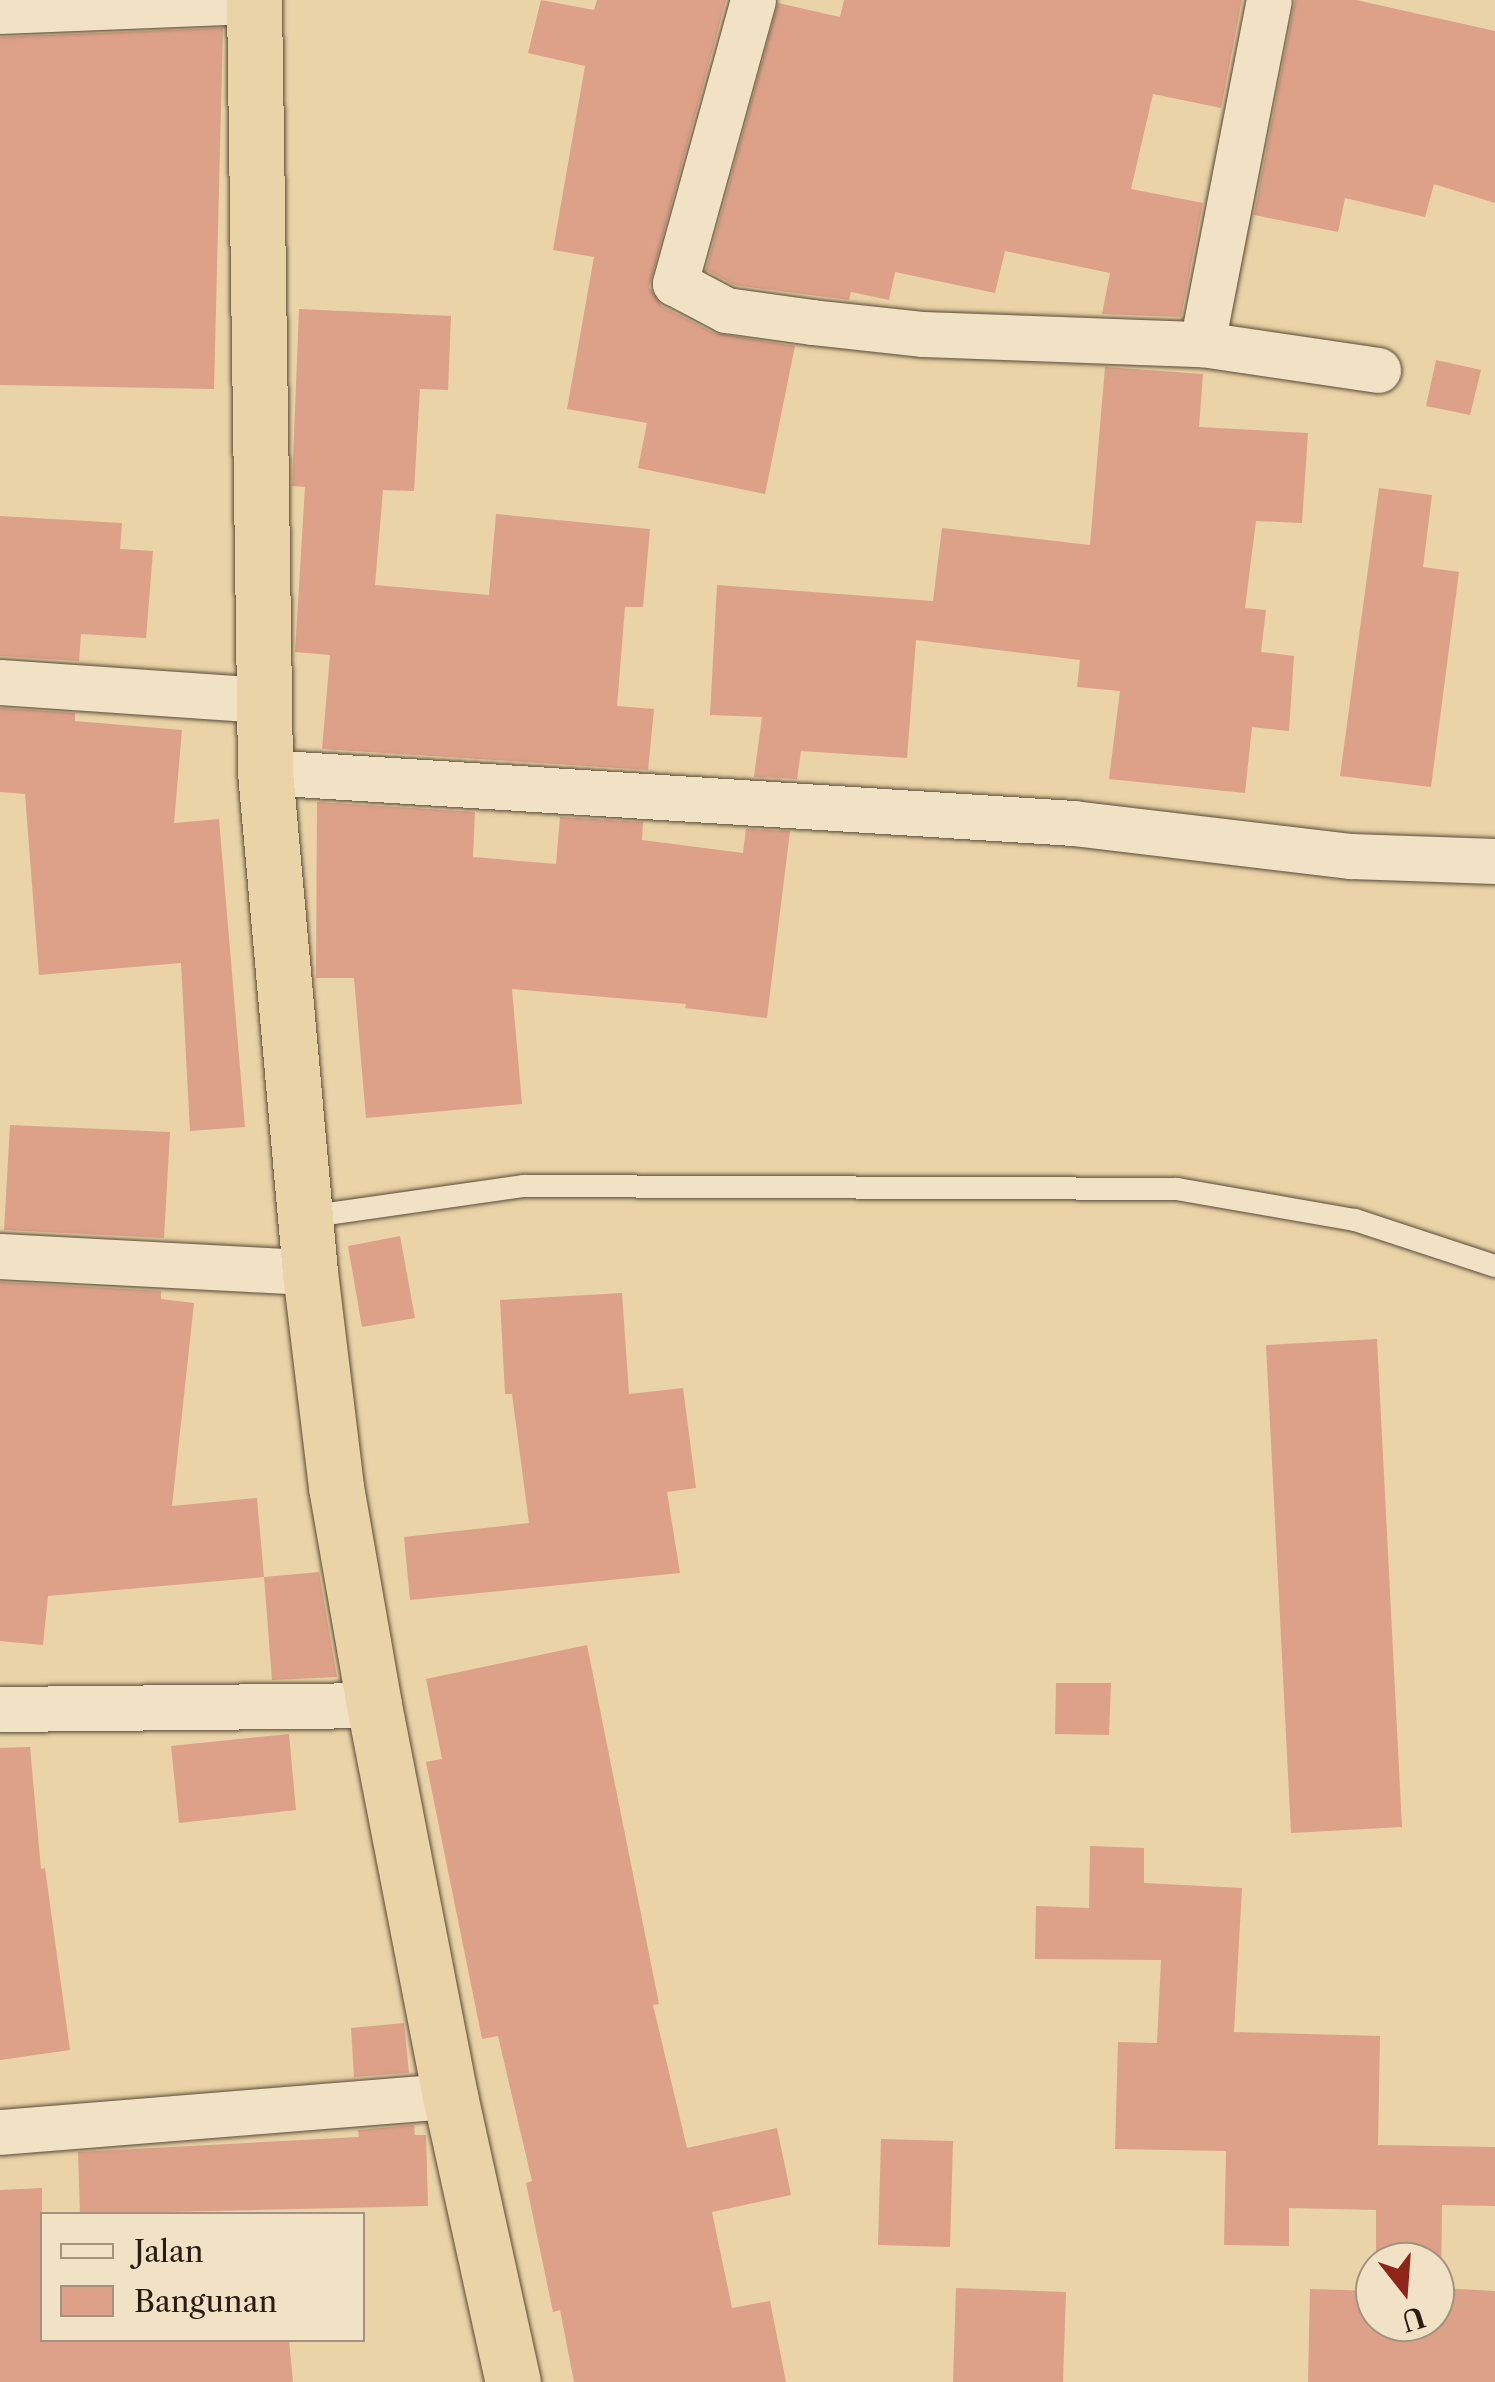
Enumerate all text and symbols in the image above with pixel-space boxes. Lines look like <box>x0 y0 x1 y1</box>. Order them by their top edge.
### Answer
legend <box>40 2212 365 2342</box>
text: Jalan <box>134 2233 204 2270</box>
north arrow <box>1355 2242 1455 2342</box>
text: Bangunan <box>134 2283 277 2320</box>
text: U <box>1397 2299 1429 2338</box>

